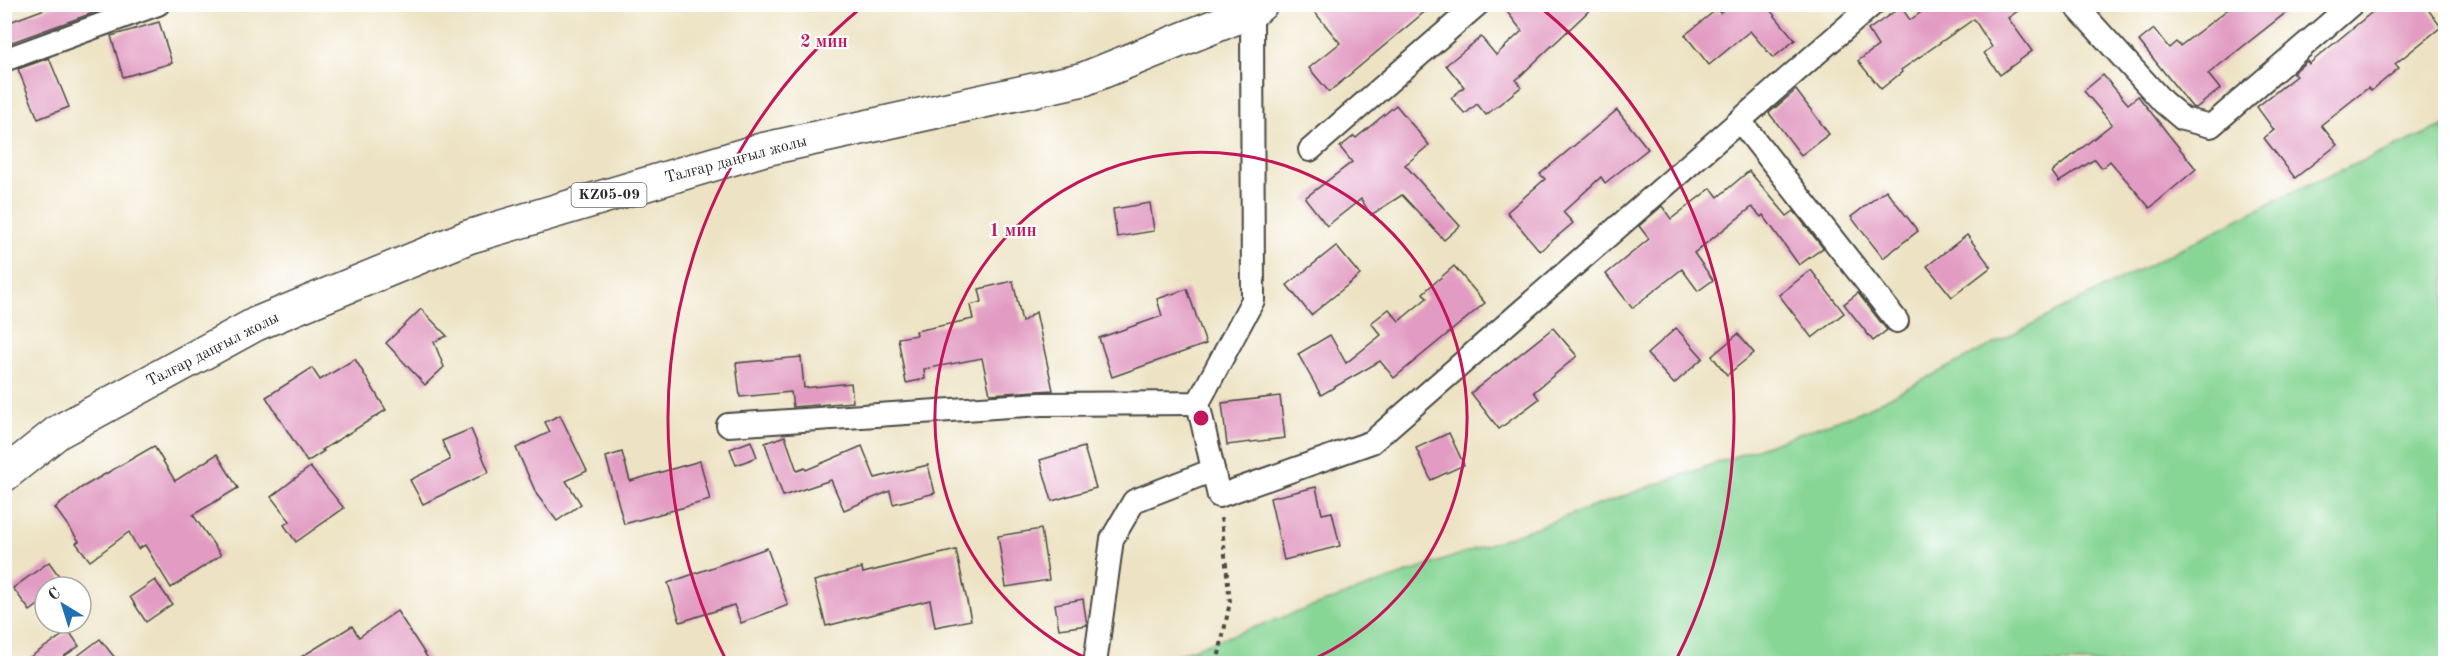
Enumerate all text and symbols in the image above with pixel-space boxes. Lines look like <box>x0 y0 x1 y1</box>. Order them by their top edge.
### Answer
text: 2 мин <box>800 33 848 51</box>
street label: Талғар даңғыл жолы <box>663 133 809 187</box>
road number: KZ05-09 <box>572 183 646 207</box>
text: 1 мин <box>989 222 1037 240</box>
street label: Талғар даңғыл жолы <box>144 310 282 390</box>
centre of rings <box>1191 408 1211 428</box>
north arrow <box>33 575 93 635</box>
text: С <box>46 585 64 604</box>

